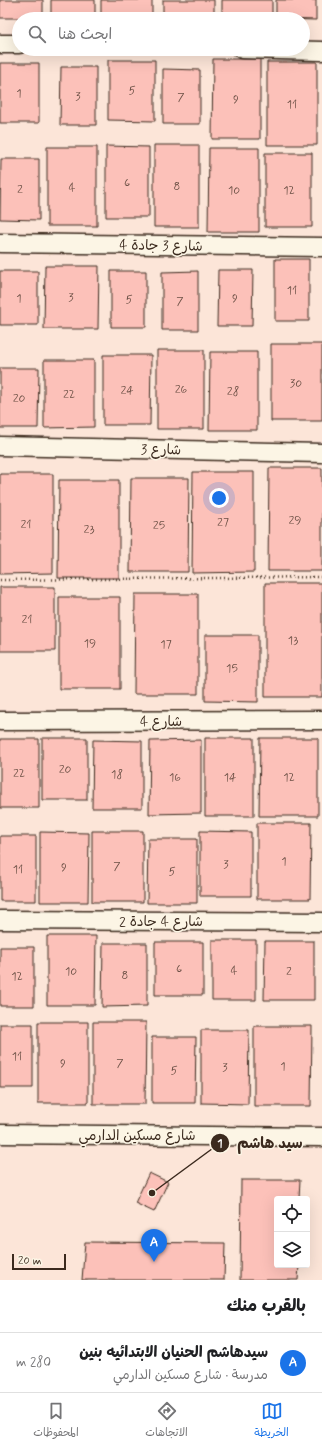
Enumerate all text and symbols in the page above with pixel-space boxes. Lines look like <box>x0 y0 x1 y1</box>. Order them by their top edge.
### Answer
search box <box>12 12 310 56</box>
icon: search <box>26 23 48 45</box>
text: ابحث هنا <box>58 25 112 45</box>
house number: 5 <box>128 83 136 99</box>
house number: 1 <box>16 86 22 102</box>
house number: 3 <box>75 89 81 105</box>
house number: 7 <box>177 90 185 106</box>
house number: 9 <box>233 92 239 108</box>
house number: 11 <box>287 97 297 113</box>
house number: 6 <box>124 175 130 191</box>
house number: 8 <box>174 179 180 195</box>
house number: 4 <box>69 180 76 196</box>
house number: 2 <box>17 182 23 198</box>
house number: 10 <box>228 183 240 199</box>
house number: 12 <box>283 183 295 199</box>
street label: شارع 3 جادة 4 <box>119 236 203 256</box>
house number: 11 <box>287 283 297 299</box>
house number: 3 <box>68 290 74 306</box>
house number: 1 <box>16 291 22 307</box>
house number: 9 <box>232 291 238 307</box>
house number: 5 <box>125 292 133 308</box>
house number: 7 <box>176 294 184 310</box>
house number: 30 <box>290 376 302 392</box>
house number: 26 <box>175 382 188 398</box>
house number: 24 <box>120 383 134 399</box>
house number: 28 <box>227 384 239 400</box>
house number: 22 <box>63 387 75 403</box>
house number: 20 <box>13 391 26 407</box>
street label: شارع 3 <box>141 441 181 459</box>
your location <box>209 488 229 508</box>
house number: 29 <box>288 513 302 529</box>
house number: 27 <box>217 515 229 531</box>
house number: 21 <box>20 517 32 533</box>
house number: 25 <box>153 518 165 534</box>
house number: 23 <box>84 522 94 538</box>
house number: 21 <box>21 612 33 628</box>
house number: 13 <box>288 633 298 649</box>
house number: 19 <box>84 636 96 652</box>
house number: 17 <box>160 637 172 653</box>
house number: 15 <box>226 661 238 677</box>
street label: شارع 4 <box>140 713 182 731</box>
house number: 20 <box>59 762 72 778</box>
house number: 22 <box>13 766 25 782</box>
house number: 18 <box>111 767 123 783</box>
house number: 16 <box>169 770 181 786</box>
house number: 14 <box>224 770 236 786</box>
house number: 12 <box>283 770 295 786</box>
house number: 1 <box>281 854 287 870</box>
house number: 3 <box>223 857 229 873</box>
house number: 7 <box>113 859 121 875</box>
house number: 9 <box>61 860 67 876</box>
house number: 11 <box>13 862 23 878</box>
house number: 5 <box>168 864 176 880</box>
street label: شارع 4 جادة 2 <box>119 913 203 931</box>
house number: 6 <box>176 961 182 977</box>
house number: 4 <box>231 963 238 979</box>
house number: 10 <box>65 964 77 980</box>
house number: 2 <box>286 964 292 980</box>
house number: 8 <box>122 968 128 984</box>
house number: 12 <box>11 969 23 985</box>
house number: 11 <box>12 1049 22 1065</box>
house number: 9 <box>60 1056 66 1072</box>
house number: 7 <box>116 1056 124 1072</box>
house number: 1 <box>280 1059 286 1075</box>
house number: 3 <box>222 1060 228 1076</box>
house number: 5 <box>170 1063 178 1079</box>
street label: شارع مسكين الدارمي <box>78 1127 196 1148</box>
callout: سيد هاشم <box>210 1130 311 1157</box>
text: سيد هاشم <box>237 1134 303 1154</box>
text: 1 <box>217 1136 223 1152</box>
map controls <box>274 1196 310 1268</box>
button: locate <box>274 1196 310 1232</box>
pin: A <box>141 1229 167 1262</box>
button: layers <box>274 1232 310 1268</box>
scale bar <box>12 1252 66 1271</box>
text: 20 m <box>18 1254 41 1268</box>
text: بالقرب منك <box>227 1295 306 1317</box>
text: سيدهاشم الحنيان الابتدائيه بنين <box>79 1343 268 1363</box>
text: 280 m <box>16 1354 51 1371</box>
text: A <box>289 1354 297 1371</box>
text: مدرسة · شارع مسكين الدارمي <box>113 1367 268 1384</box>
tab: المحفوظات <box>33 1400 79 1442</box>
tab: الاتجاهات <box>145 1400 188 1442</box>
tab: الخريطة <box>254 1400 289 1442</box>

